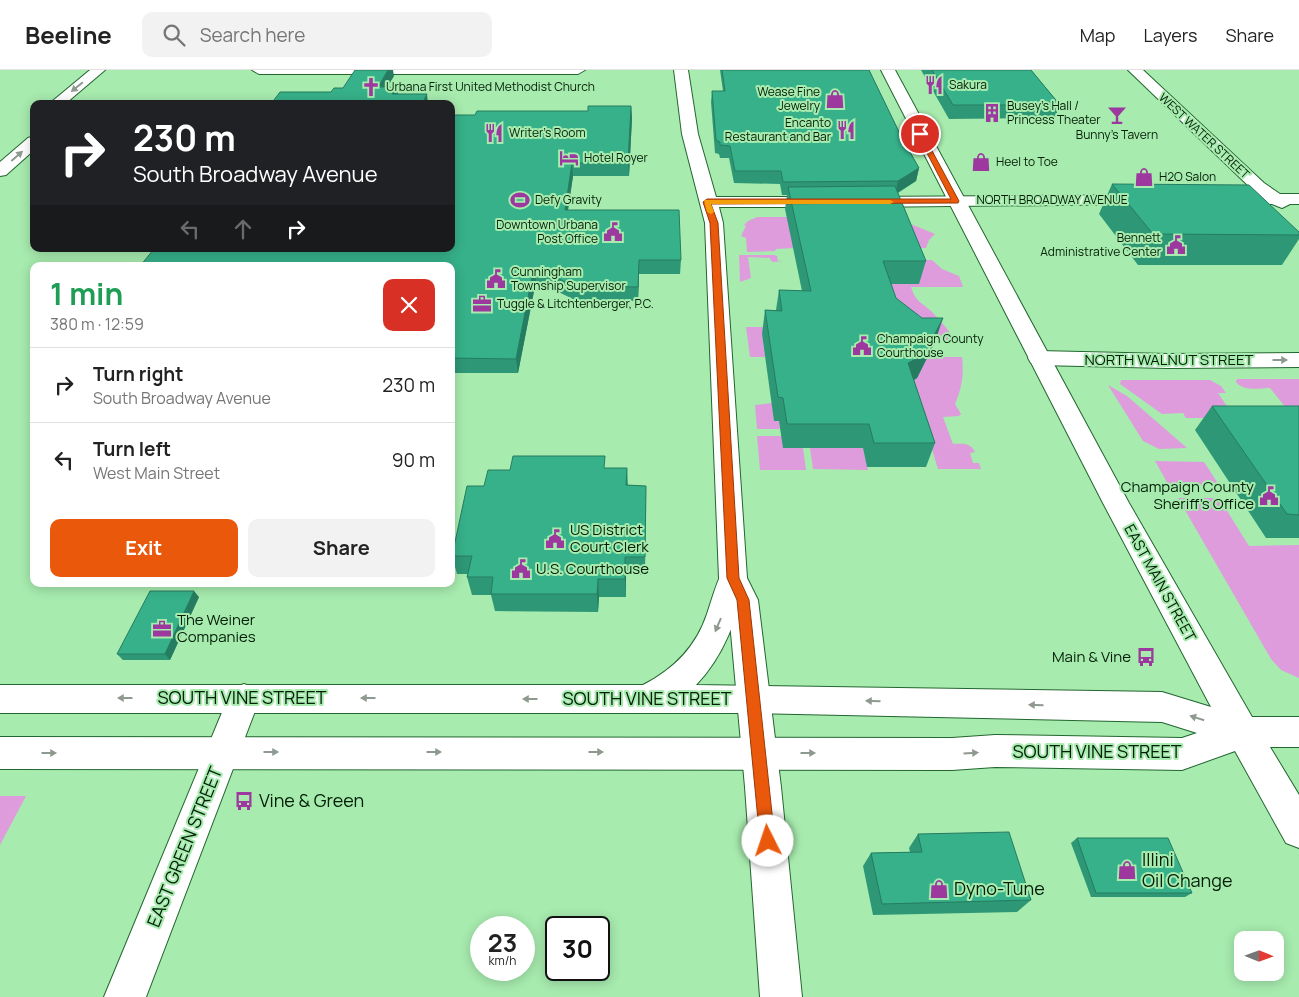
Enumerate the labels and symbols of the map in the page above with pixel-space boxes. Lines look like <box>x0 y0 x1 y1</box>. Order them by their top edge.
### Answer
restaurant icon: Sakura <box>923 74 945 96</box>
church icon: Urbana First United Methodist Church <box>360 76 382 98</box>
place label: Sakura <box>949 76 987 93</box>
place label: Urbana First United Methodist Church <box>386 78 595 95</box>
one-way arrow <box>71 81 84 92</box>
place label: Wease Fine Jewelry <box>757 83 821 114</box>
shop icon: Wease Fine Jewelry <box>824 88 846 110</box>
street label: WEST WATER STREET <box>1155 89 1254 183</box>
place label: Busey's Hall / Princess Theater <box>1007 97 1101 128</box>
building icon: Busey's Hall / Princess Theater <box>981 102 1003 124</box>
bar icon: Bunny's Tavern <box>1106 104 1128 126</box>
pin <box>899 113 941 155</box>
place label: Encanto Restaurant and Bar <box>725 114 832 145</box>
restaurant icon: Encanto Restaurant and Bar <box>835 119 857 141</box>
restaurant icon: Writer's Room <box>483 122 505 144</box>
place label: Writer's Room <box>509 124 586 141</box>
place label: Bunny's Tavern <box>1076 126 1158 143</box>
hotel icon: Hotel Royer <box>558 147 580 169</box>
place label: Hotel Royer <box>584 149 649 166</box>
one-way arrow <box>10 150 22 162</box>
shop icon: Heel to Toe <box>970 151 992 173</box>
place label: Heel to Toe <box>996 153 1058 170</box>
shop icon: H2O Salon <box>1133 166 1155 188</box>
place label: H2O Salon <box>1159 168 1216 185</box>
sports icon: Defy Gravity <box>509 189 531 211</box>
place label: Defy Gravity <box>535 191 603 208</box>
street label: NORTH BROADWAY AVENUE <box>976 191 1128 208</box>
place label: Downtown Urbana Post Office <box>496 216 598 247</box>
public building icon: Downtown Urbana Post Office <box>602 221 624 243</box>
place label: Bennett Administrative Center <box>1040 229 1162 260</box>
public building icon: Bennett Administrative Center <box>1165 234 1187 256</box>
place label: Cunningham Township Supervisor <box>511 263 626 294</box>
public building icon: Cunningham Township Supervisor <box>485 268 507 290</box>
office icon: Tuggle & Litchtenberger, P.C. <box>471 293 493 315</box>
place label: Tuggle & Litchtenberger, P.C. <box>497 295 654 312</box>
place label: Champaign County Courthouse <box>877 330 984 361</box>
public building icon: Champaign County Courthouse <box>851 335 873 357</box>
street label: NORTH WALNUT STREET <box>1085 349 1254 370</box>
one-way arrow <box>1273 356 1289 364</box>
place label: Champaign County Sheriff's Office <box>1121 476 1254 514</box>
public building icon: Champaign County Sheriff's Office <box>1258 485 1280 507</box>
place label: US District Court Clerk <box>570 519 649 557</box>
street label: EAST MAIN STREET <box>1119 520 1201 645</box>
public building icon: US District Court Clerk <box>544 528 566 550</box>
public building icon: U.S. Courthouse <box>510 558 532 580</box>
place label: U.S. Courthouse <box>536 558 649 579</box>
place label: The Weiner Companies <box>177 609 256 647</box>
office icon: The Weiner Companies <box>151 618 173 640</box>
one-way arrow <box>714 618 722 632</box>
place label: Main & Vine <box>1052 646 1131 667</box>
bus stop icon: Main & Vine <box>1135 646 1157 668</box>
street label: SOUTH VINE STREET <box>157 685 327 709</box>
street label: SOUTH VINE STREET <box>562 686 732 710</box>
one-way arrow <box>117 694 133 702</box>
one-way arrow <box>360 694 376 702</box>
one-way arrow <box>522 695 538 703</box>
one-way arrow <box>865 697 881 705</box>
one-way arrow <box>1028 700 1044 708</box>
one-way arrow <box>1189 714 1204 721</box>
street label: SOUTH VINE STREET <box>1012 739 1182 763</box>
one-way arrow <box>263 748 279 756</box>
one-way arrow <box>426 748 442 756</box>
one-way arrow <box>588 748 604 756</box>
one-way arrow <box>963 748 979 756</box>
one-way arrow <box>41 749 57 757</box>
one-way arrow <box>800 749 816 757</box>
street label: EAST GREEN STREET <box>141 763 227 930</box>
place label: Vine & Green <box>259 788 364 812</box>
bus stop icon: Vine & Green <box>233 790 255 812</box>
position arrow <box>741 814 793 866</box>
place label: Illini Oil Change <box>1142 847 1232 892</box>
shop icon: Illini Oil Change <box>1116 859 1138 881</box>
place label: Dyno-Tune <box>954 876 1045 900</box>
shop icon: Dyno-Tune <box>928 878 950 900</box>
speed limit sign: 30 <box>545 916 610 981</box>
north arrow <box>1234 931 1284 981</box>

